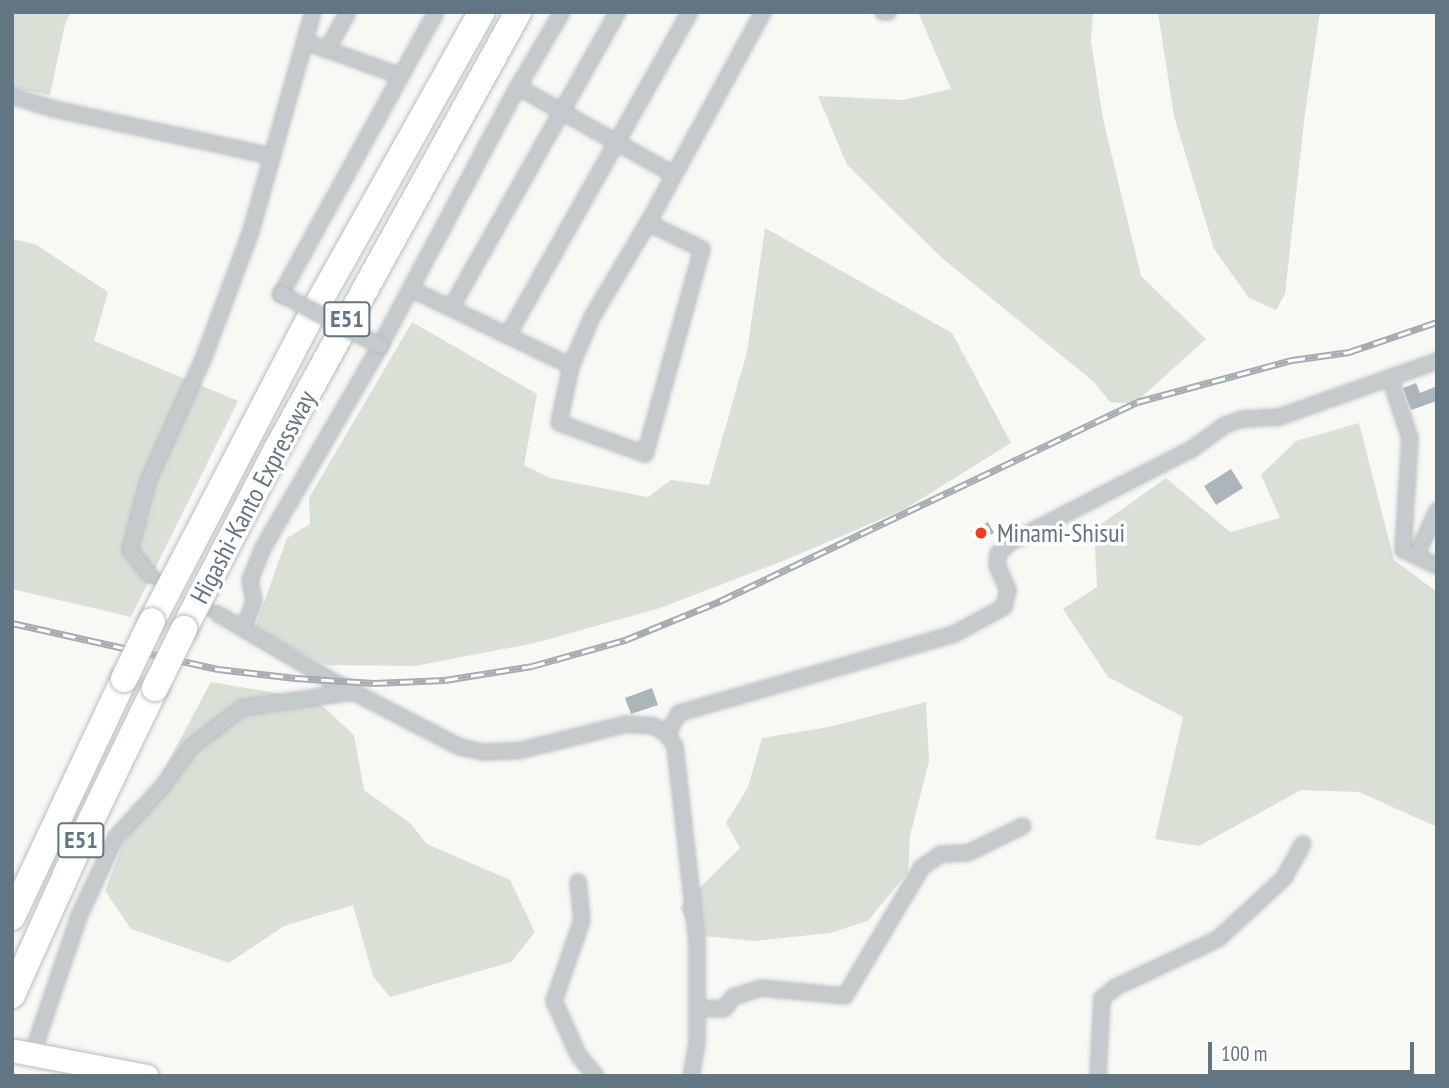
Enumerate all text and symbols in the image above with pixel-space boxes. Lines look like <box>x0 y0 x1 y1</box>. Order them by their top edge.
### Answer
road number: E51 <box>322 298 372 340</box>
street label: Higashi-Kanto Expressway <box>184 385 322 609</box>
place label: Minami-Shisui <box>997 517 1125 549</box>
marker: Minami-Shisui <box>971 523 991 543</box>
road number: E51 <box>56 820 106 860</box>
scale bar <box>1211 1028 1418 1072</box>
text: 100 m <box>1221 1040 1267 1067</box>

